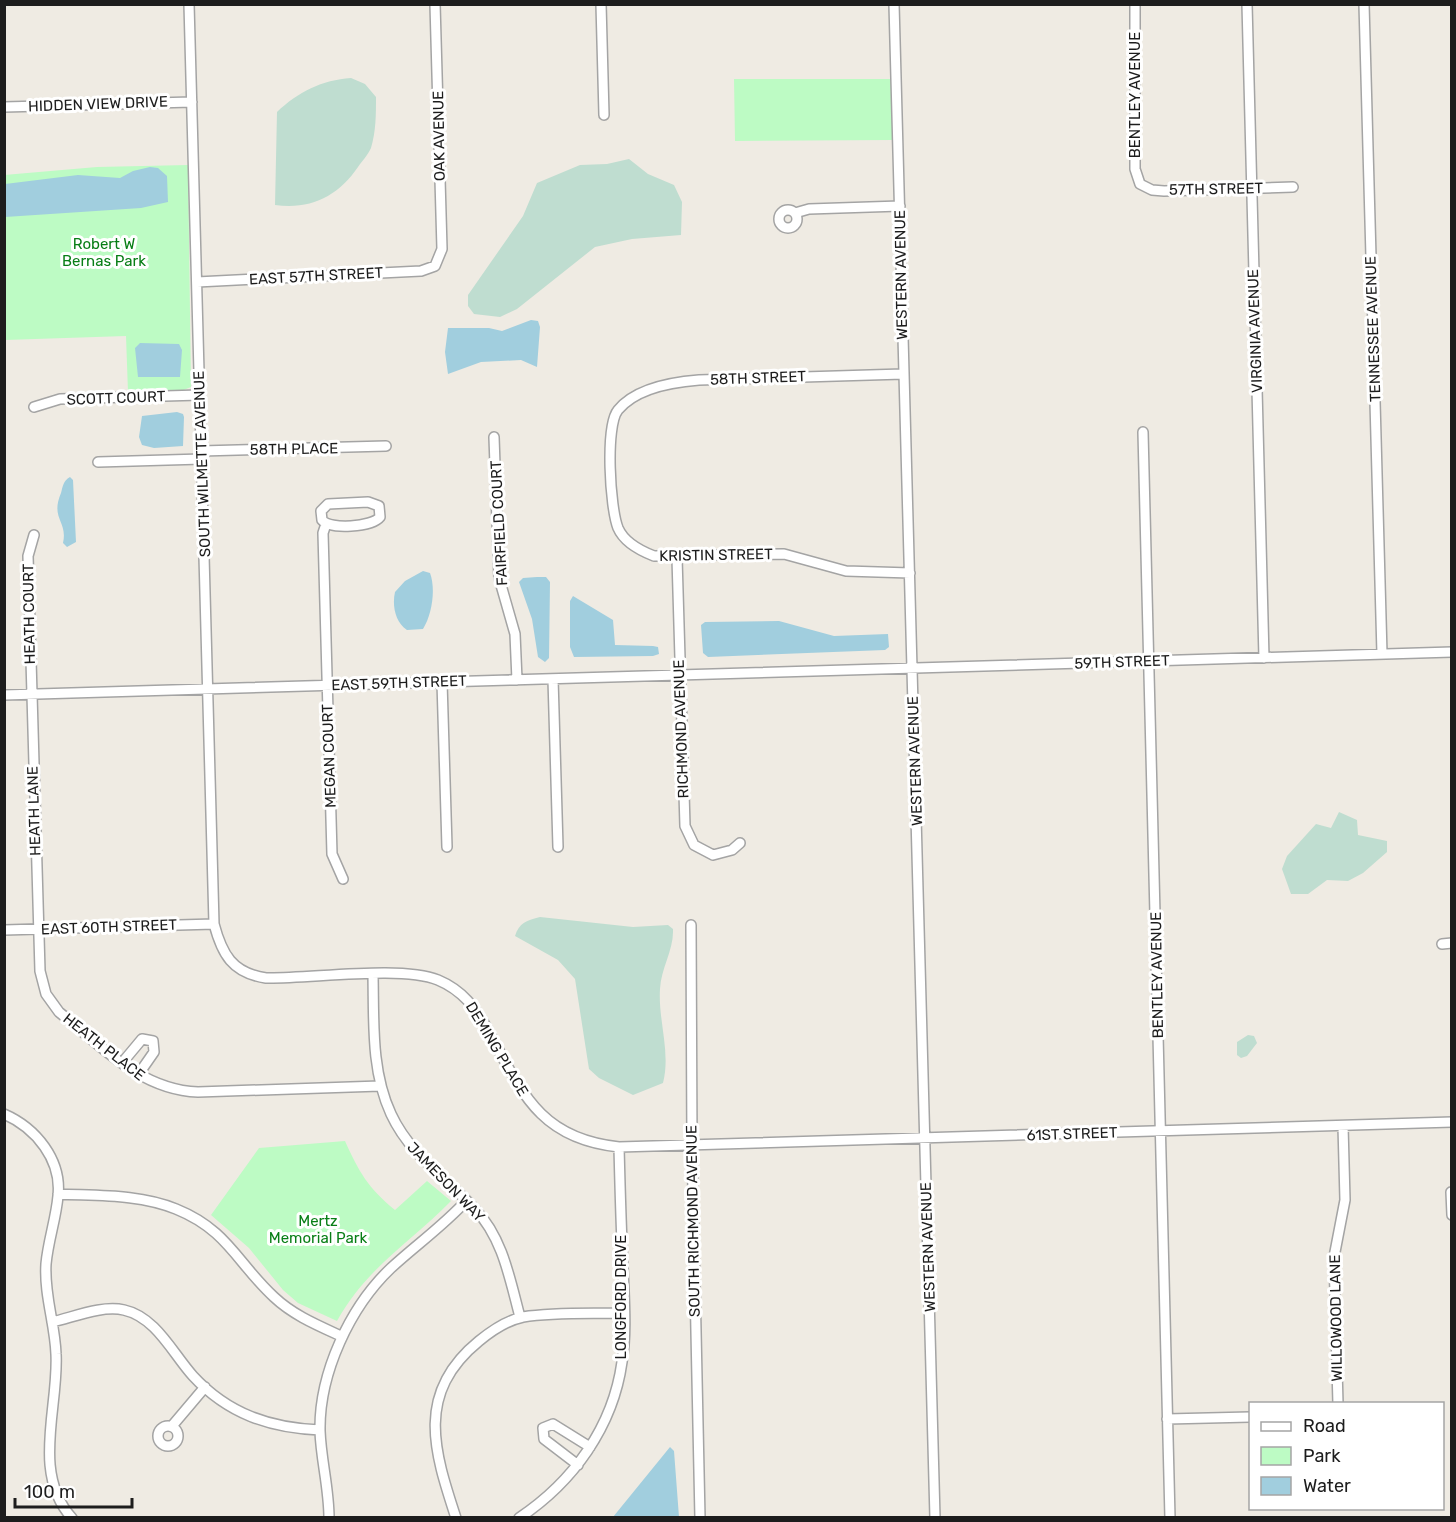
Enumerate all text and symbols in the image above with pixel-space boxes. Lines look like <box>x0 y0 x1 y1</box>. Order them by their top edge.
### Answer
street label: BENTLEY AVENUE <box>1126 32 1144 158</box>
street label: OAK AVENUE <box>429 91 449 181</box>
street label: HIDDEN VIEW DRIVE <box>28 93 168 115</box>
street label: 57TH STREET <box>1169 179 1264 199</box>
street label: WESTERN AVENUE <box>891 210 911 340</box>
park label: Robert W Bernas Park <box>62 235 146 270</box>
street label: TENNESSEE AVENUE <box>1361 256 1385 402</box>
street label: EAST 57TH STREET <box>248 263 384 289</box>
street label: VIRGINIA AVENUE <box>1244 269 1266 393</box>
street label: 58TH STREET <box>710 367 807 389</box>
street label: SOUTH WILMETTE AVENUE <box>190 371 214 557</box>
street label: SCOTT COURT <box>66 387 166 409</box>
street label: 58TH PLACE <box>250 439 338 459</box>
street label: FAIRFIELD COURT <box>487 460 511 586</box>
street label: KRISTIN STREET <box>659 545 773 565</box>
street label: HEATH COURT <box>19 563 39 665</box>
street label: 59TH STREET <box>1074 651 1170 673</box>
street label: RICHMOND AVENUE <box>670 659 692 799</box>
street label: EAST 59TH STREET <box>331 672 467 694</box>
street label: WESTERN AVENUE <box>904 696 926 826</box>
street label: MEGAN COURT <box>318 703 340 808</box>
street label: HEATH LANE <box>23 766 45 856</box>
street label: BENTLEY AVENUE <box>1147 912 1167 1038</box>
street label: EAST 60TH STREET <box>41 916 178 938</box>
street label: DEMING PLACE <box>462 999 532 1099</box>
street label: HEATH PLACE <box>60 1009 148 1085</box>
street label: 61ST STREET <box>1026 1123 1118 1145</box>
street label: SOUTH RICHMOND AVENUE <box>682 1125 704 1317</box>
street label: JAMESON WAY <box>403 1138 489 1226</box>
street label: WESTERN AVENUE <box>917 1182 939 1312</box>
park label: Mertz Memorial Park <box>269 1212 367 1247</box>
street label: LONGFORD DRIVE <box>612 1235 630 1359</box>
street label: WILLOWOOD LANE <box>1326 1254 1346 1382</box>
legend <box>1249 1402 1444 1510</box>
text: Road <box>1303 1415 1346 1437</box>
text: Park <box>1303 1445 1341 1467</box>
scale bar <box>15 1471 132 1509</box>
text: Water <box>1303 1475 1351 1497</box>
text: 100 m <box>24 1481 75 1503</box>

